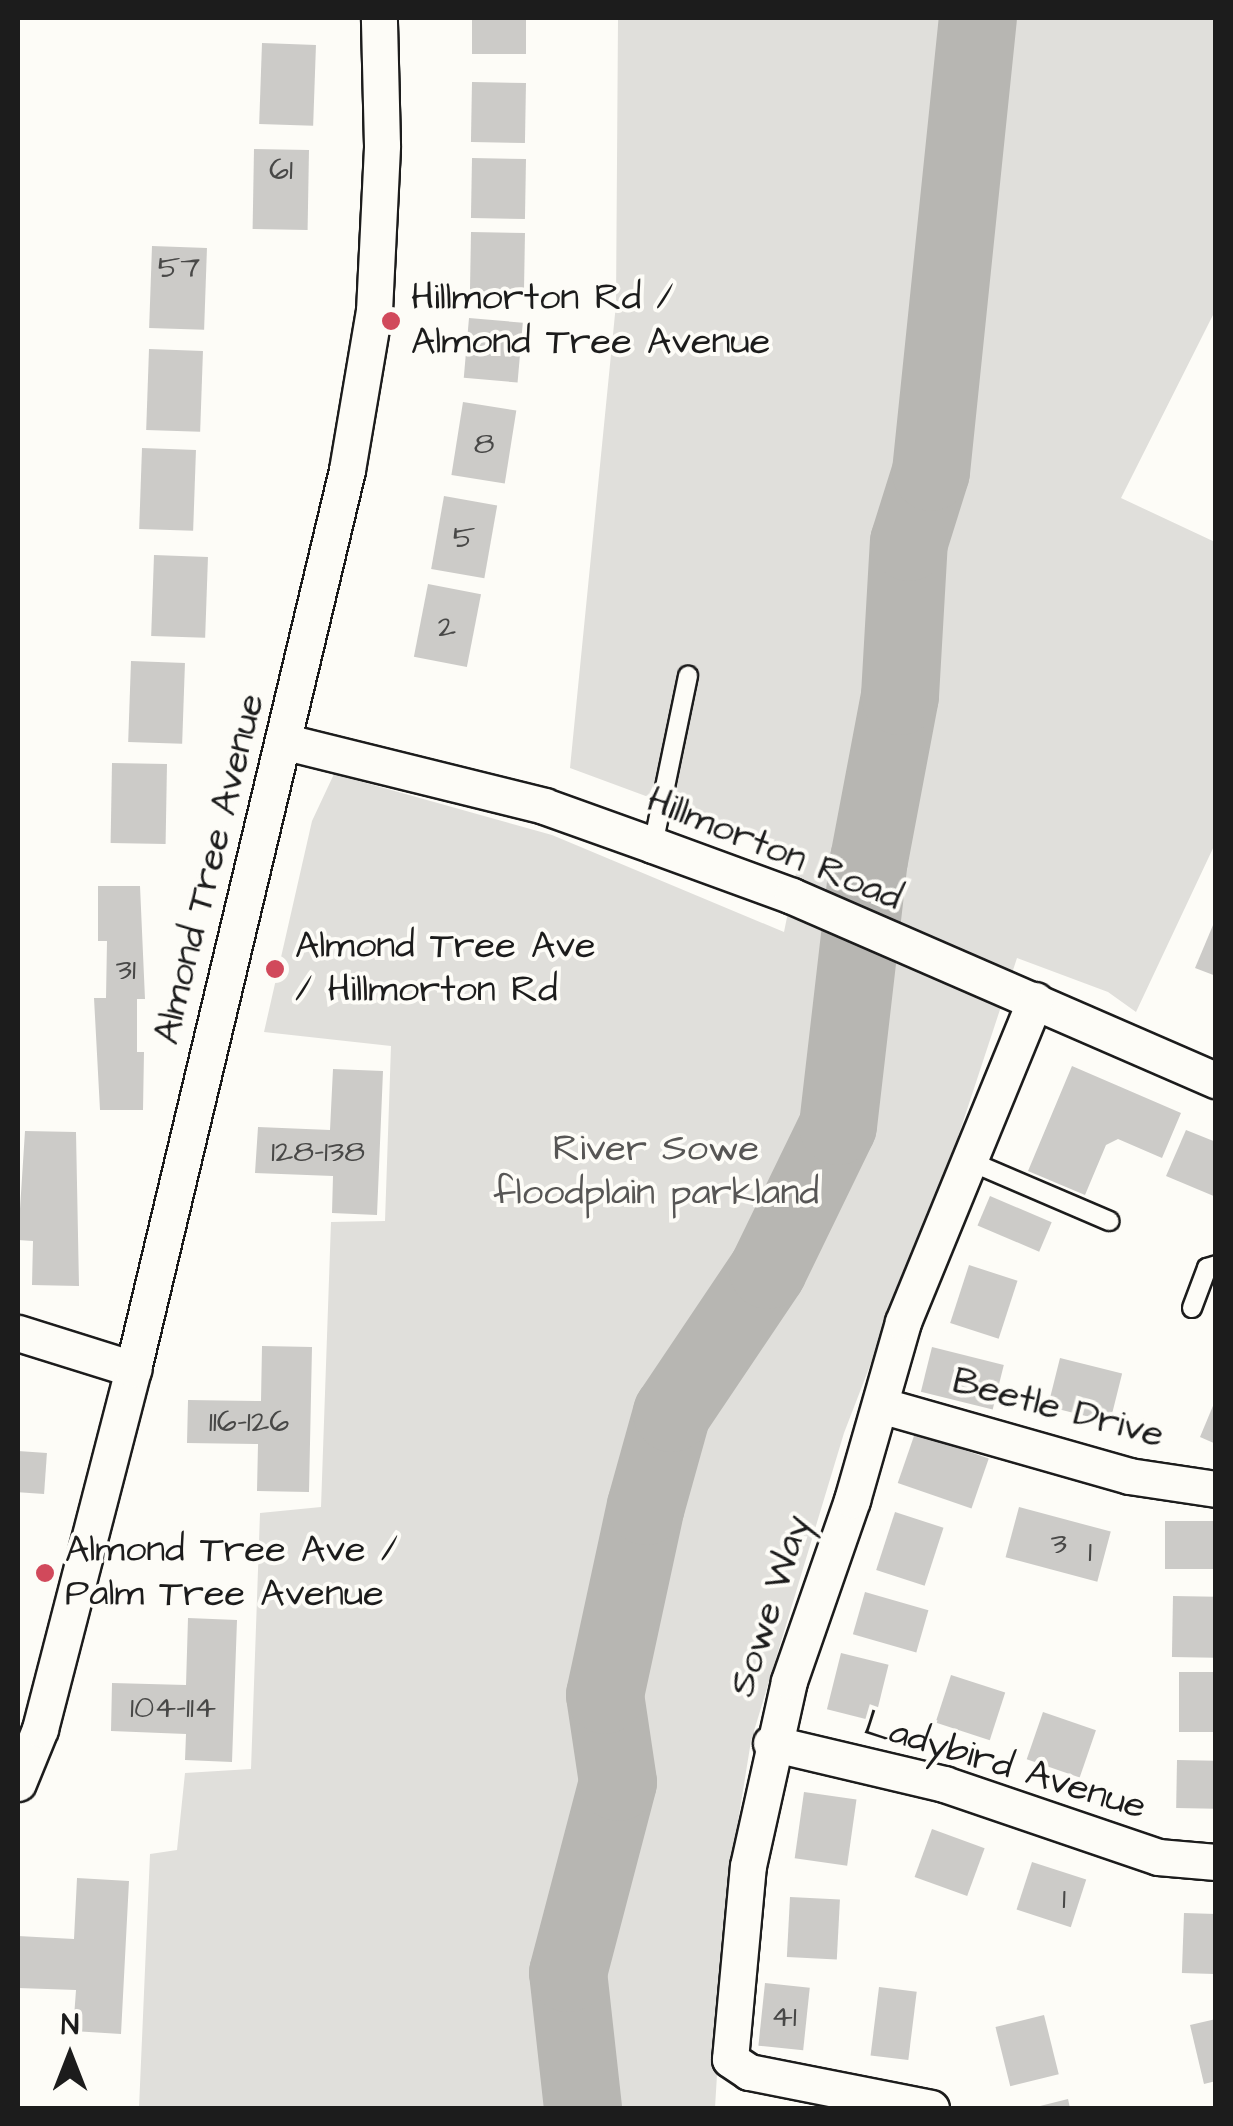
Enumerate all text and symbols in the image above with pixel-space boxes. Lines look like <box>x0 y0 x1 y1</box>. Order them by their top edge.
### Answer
house number: 61 <box>269 151 293 189</box>
house number: 57 <box>158 249 200 287</box>
place label: Hillmorton Rd / Almond Tree Avenue <box>411 276 770 366</box>
marker: Hillmorton Rd / Almond Tree Avenue <box>380 310 402 332</box>
house number: 8 <box>474 425 494 463</box>
house number: 5 <box>453 519 475 557</box>
house number: 2 <box>438 608 456 646</box>
street label: Almond Tree Avenue <box>144 689 276 1049</box>
street label: Hillmorton Road <box>640 778 908 922</box>
place label: Almond Tree Ave / Hillmorton Rd <box>295 924 596 1014</box>
house number: 31 <box>116 951 136 989</box>
marker: Almond Tree Ave / Hillmorton Rd <box>264 958 286 980</box>
park label: River Sowe floodplain parkland <box>493 1127 819 1216</box>
house number: 128-138 <box>271 1133 365 1171</box>
street label: Beetle Drive <box>947 1359 1169 1459</box>
house number: 116-126 <box>209 1403 289 1441</box>
street label: Sowe Way <box>720 1509 822 1703</box>
house number: 3 <box>1051 1525 1067 1563</box>
place label: Almond Tree Ave / Palm Tree Avenue <box>65 1528 398 1618</box>
house number: 1 <box>1088 1533 1092 1571</box>
marker: Almond Tree Ave / Palm Tree Avenue <box>34 1562 56 1584</box>
house number: 104-114 <box>130 1689 216 1727</box>
street label: Ladybird Avenue <box>859 1701 1151 1831</box>
house number: 1 <box>1062 1880 1066 1918</box>
house number: 41 <box>771 1998 797 2036</box>
north arrow <box>20 2006 120 2106</box>
text: N <box>61 2006 79 2045</box>

